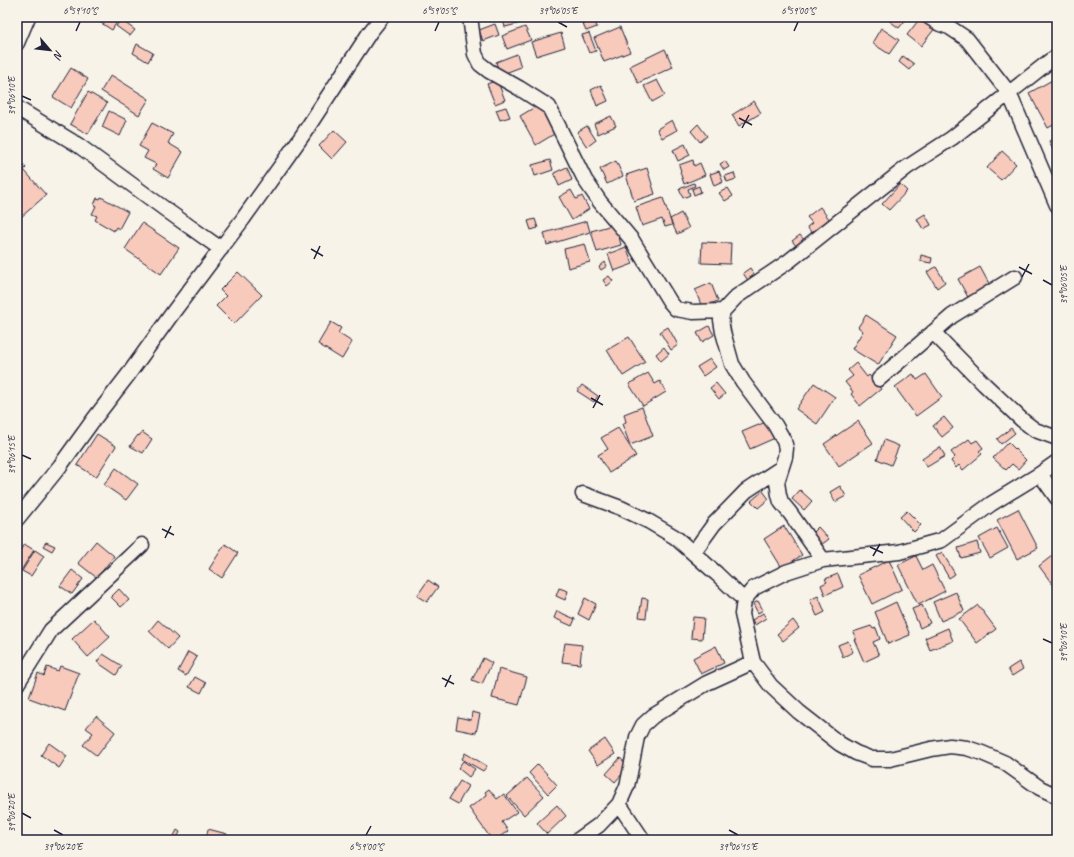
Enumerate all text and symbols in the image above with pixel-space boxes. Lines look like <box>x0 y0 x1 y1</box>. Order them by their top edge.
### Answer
text: 6°59'10"S <box>63 4 99 17</box>
text: 6°59'05"S <box>422 4 458 17</box>
text: 39°06'05"E <box>539 4 579 17</box>
text: 6°59'00"S <box>781 4 817 17</box>
north arrow <box>30 30 70 70</box>
text: N <box>50 48 67 63</box>
text: 39°06'10"E <box>5 75 18 115</box>
text: 39°06'05"E <box>1057 264 1070 304</box>
text: 39°06'15"E <box>5 434 18 474</box>
text: 39°06'10"E <box>1057 622 1070 662</box>
text: 39°06'20"E <box>5 792 18 832</box>
text: 39°06'20"E <box>44 840 84 853</box>
text: 6°59'00"S <box>349 840 385 853</box>
text: 39°06'15"E <box>719 840 759 853</box>

